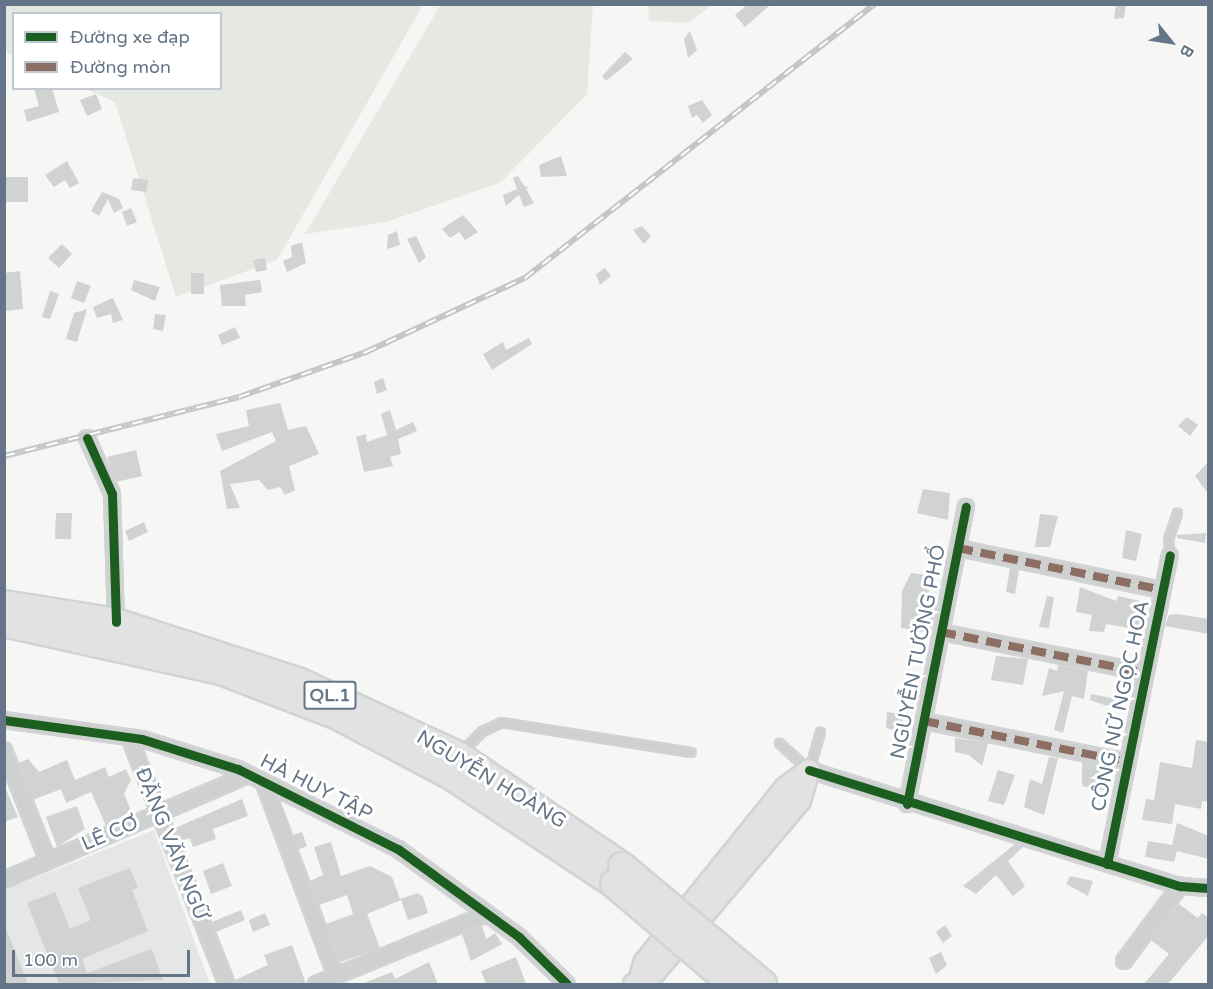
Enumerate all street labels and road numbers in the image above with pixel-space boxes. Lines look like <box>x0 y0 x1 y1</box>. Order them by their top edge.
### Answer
street label: NGUYỄN TƯỜNG PHỔ <box>886 543 952 761</box>
street label: CÔNG NỮ NGỌC HOA <box>1087 598 1155 814</box>
road number: QL.1 <box>303 680 357 710</box>
street label: NGUYỄN HOÀNG <box>412 726 570 834</box>
street label: HÀ HUY TẬP <box>256 749 376 827</box>
street label: ĐẶNG VĂN NGỮ <box>130 765 212 923</box>
street label: LÊ CƠ <box>78 811 142 857</box>

